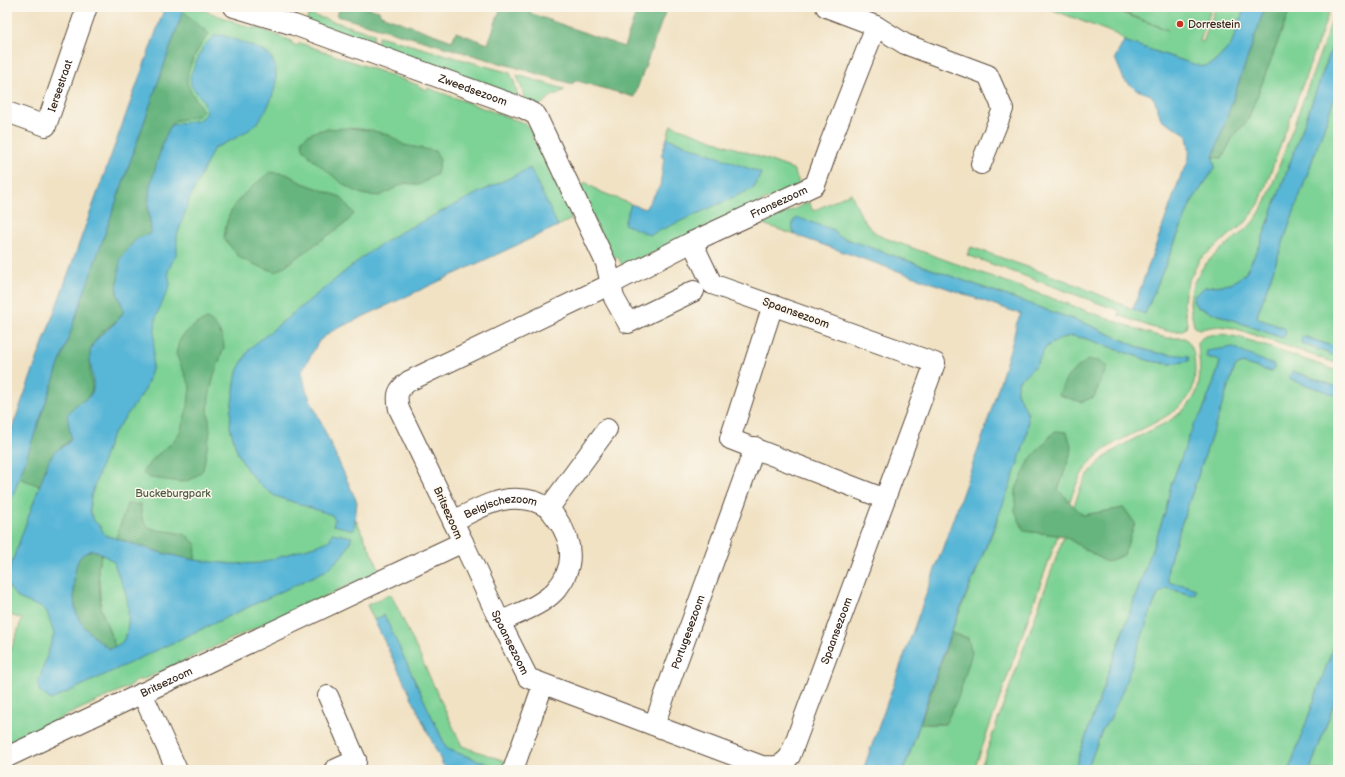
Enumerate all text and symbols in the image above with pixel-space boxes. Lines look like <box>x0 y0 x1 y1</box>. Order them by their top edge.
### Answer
place label: Dorrestein <box>1188 18 1240 31</box>
marker: Dorrestein <box>1175 19 1185 29</box>
street label: Iersestraat <box>45 57 75 114</box>
street label: Zweedsezoom <box>436 71 509 108</box>
street label: Fransezoom <box>748 183 809 221</box>
street label: Spaansezoom <box>761 295 831 331</box>
street label: Britsezoom <box>431 485 465 541</box>
park label: Buckeburgpark <box>135 487 211 500</box>
street label: Belgischezoom <box>462 492 539 521</box>
street label: Portugesezoom <box>668 593 707 671</box>
street label: Spaansezoom <box>818 595 855 666</box>
street label: Spaansezoom <box>489 608 532 677</box>
street label: Britsezoom <box>138 664 194 700</box>

